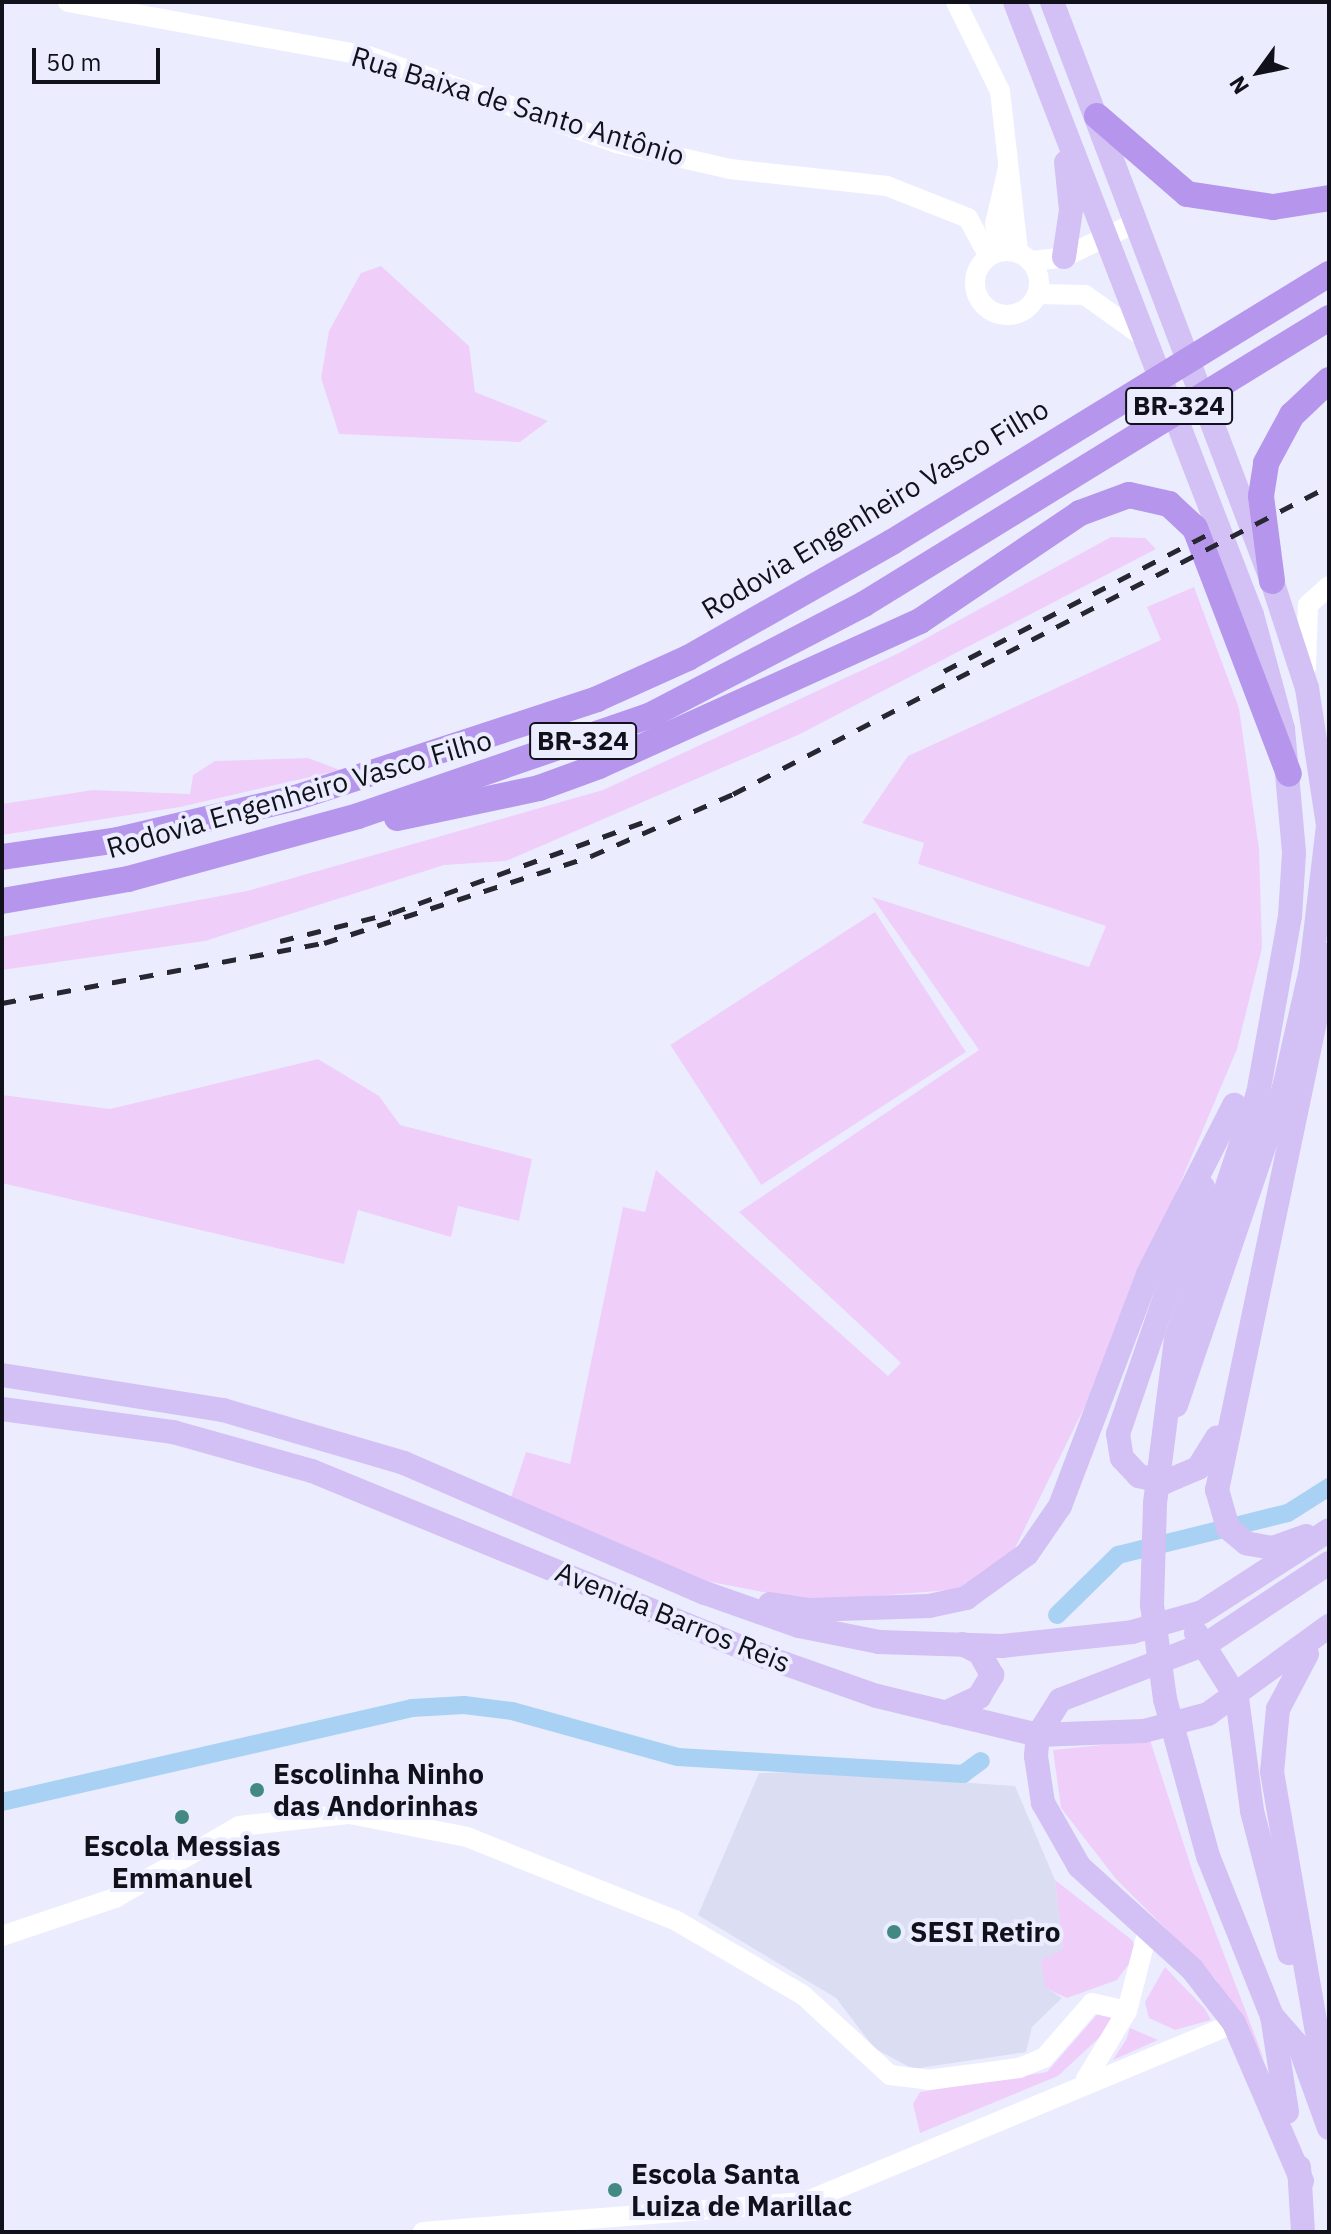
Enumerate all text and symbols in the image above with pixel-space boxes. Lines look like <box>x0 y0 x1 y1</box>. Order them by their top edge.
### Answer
scale bar <box>36 32 164 82</box>
north arrow <box>1219 32 1299 112</box>
street label: Rua Baixa de Santo Antônio <box>347 39 689 173</box>
text: 50 m <box>46 46 101 78</box>
text: N <box>1222 71 1255 100</box>
road number: BR-324 <box>1125 384 1233 428</box>
street label: Rodovia Engenheiro Vasco Filho <box>695 392 1055 626</box>
road number: BR-324 <box>529 719 637 763</box>
street label: Rodovia Engenheiro Vasco Filho <box>103 723 495 865</box>
street label: Avenida Barros Reis <box>551 1555 795 1679</box>
place label: Escolinha Ninho das Andorinhas <box>273 1757 484 1823</box>
marker: Escolinha Ninho das Andorinhas <box>248 1781 266 1799</box>
marker: Escola Messias Emmanuel <box>173 1808 191 1826</box>
place label: Escola Messias Emmanuel <box>83 1829 281 1895</box>
place label: SESI Retiro <box>910 1915 1061 1949</box>
marker: SESI Retiro <box>885 1923 903 1941</box>
place label: Escola Santa Luiza de Marillac <box>631 2157 852 2223</box>
marker: Escola Santa Luiza de Marillac <box>606 2181 624 2199</box>

